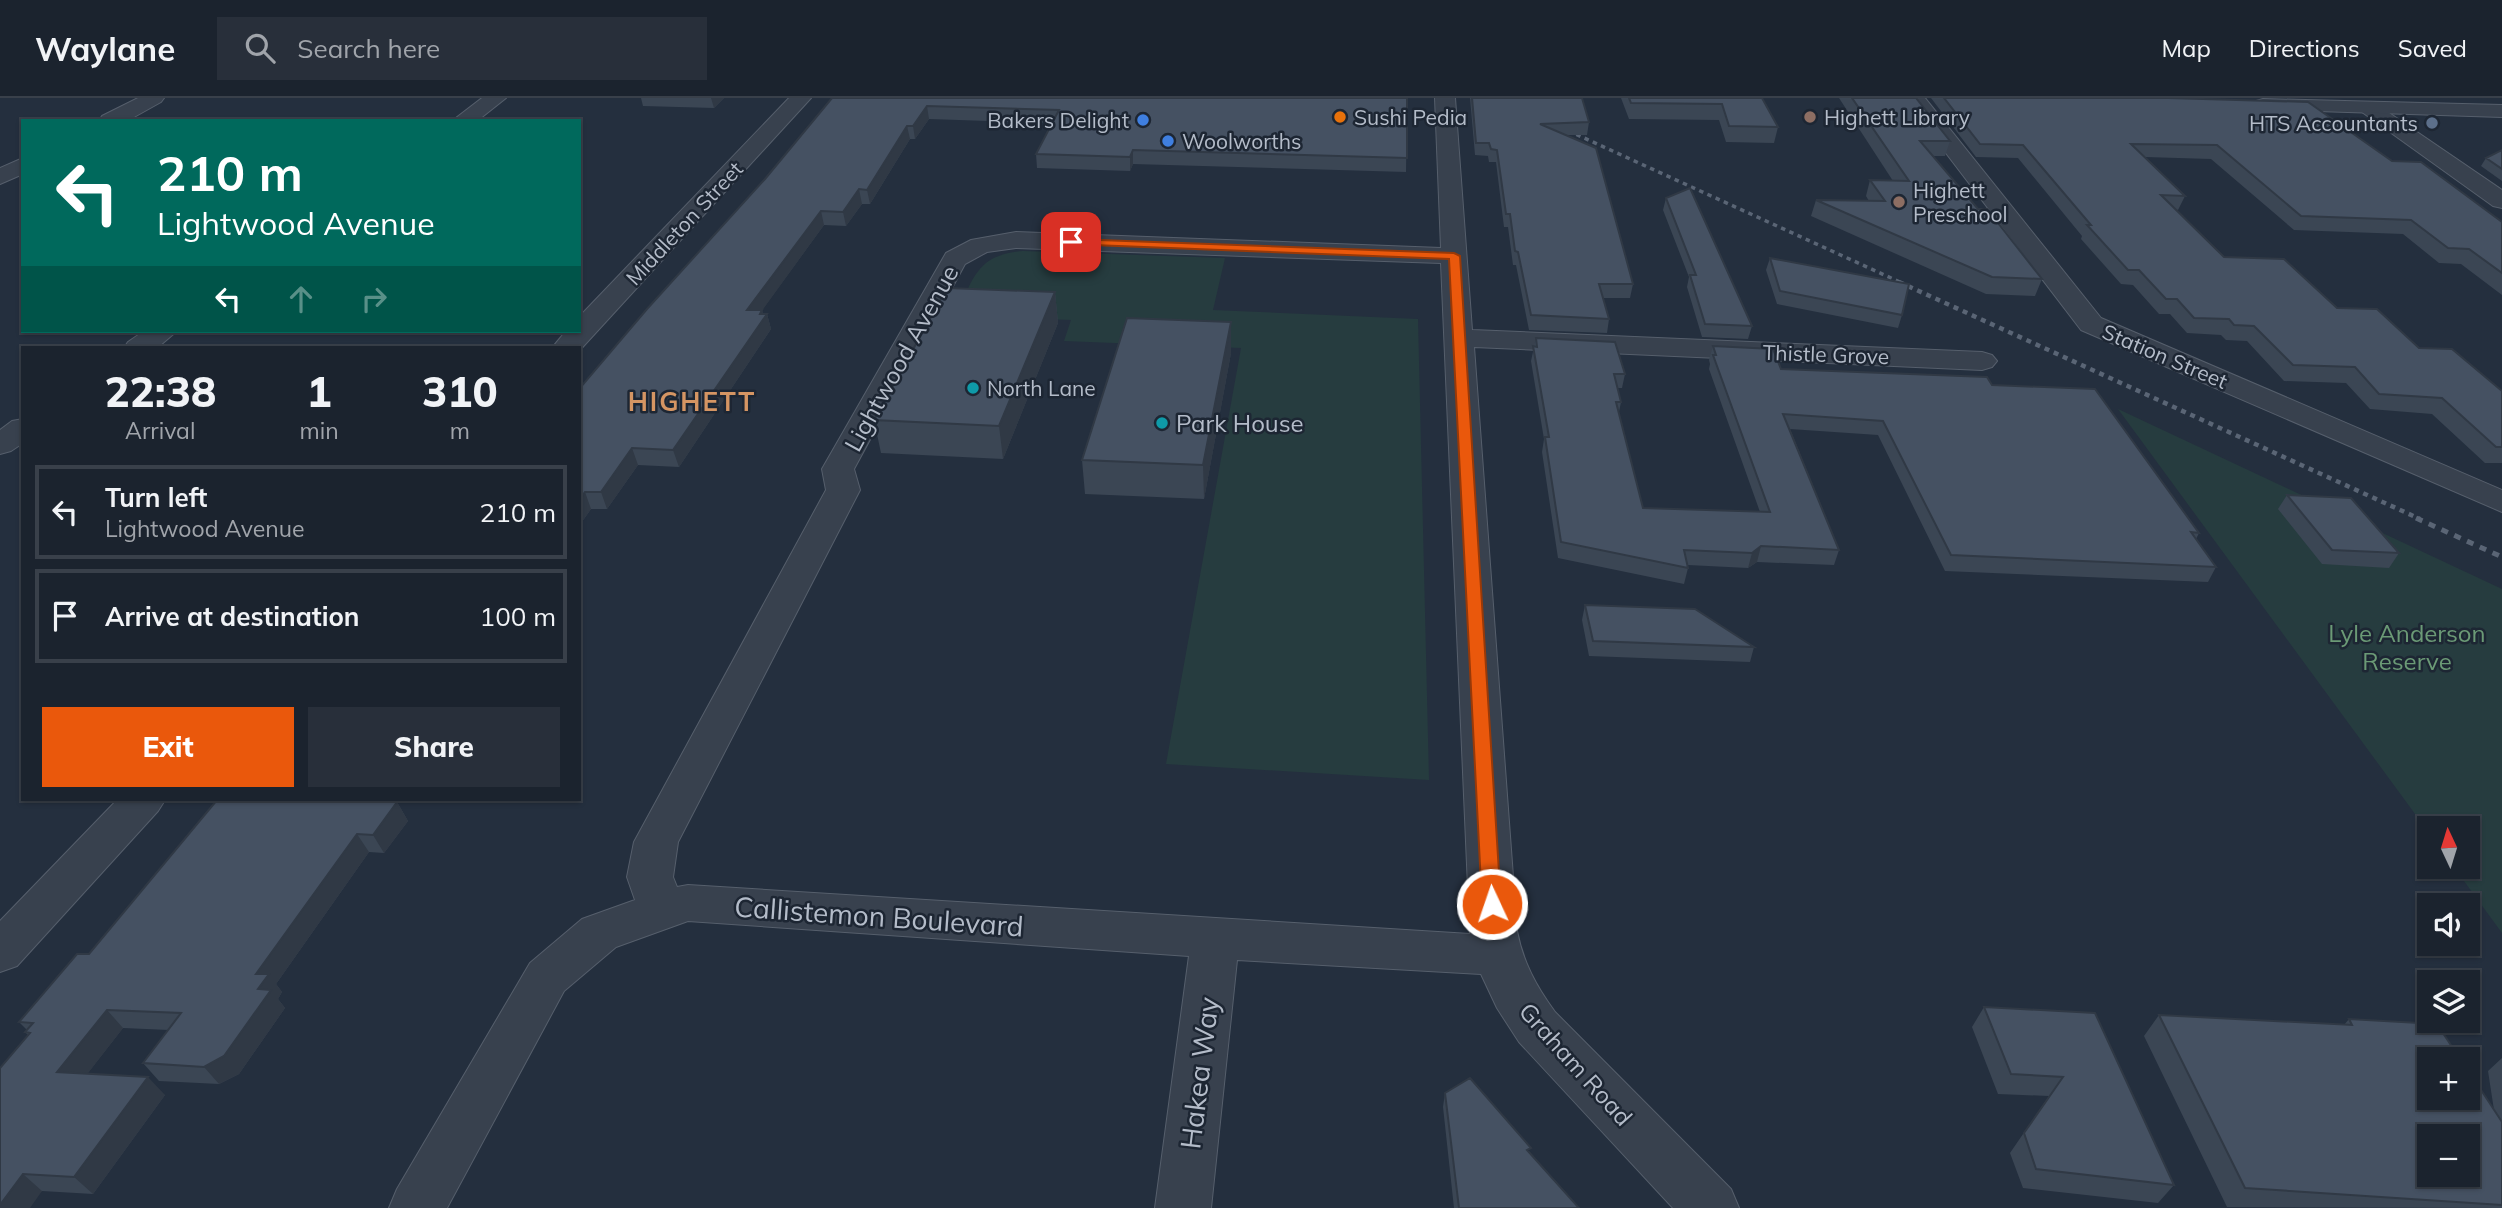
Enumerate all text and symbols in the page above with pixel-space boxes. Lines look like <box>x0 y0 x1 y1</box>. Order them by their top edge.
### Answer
search box <box>217 17 707 80</box>
text: Waylane <box>35 28 175 69</box>
icon: search <box>241 29 279 67</box>
text: Search here <box>297 32 440 65</box>
text: Map <box>2161 33 2211 63</box>
text: Directions <box>2249 33 2360 63</box>
text: Saved <box>2398 33 2467 63</box>
place label: Sushi Pedia <box>1354 104 1467 130</box>
place label: Highett Library <box>1824 104 1970 130</box>
place label: Bakers Delight <box>987 107 1129 133</box>
marker: Sushi Pedia <box>1332 109 1348 125</box>
marker: Highett Library <box>1802 109 1818 125</box>
place label: HTS Accountants <box>2249 110 2418 136</box>
marker: Bakers Delight <box>1135 112 1151 128</box>
marker: HTS Accountants <box>2424 115 2440 131</box>
place label: Woolworths <box>1182 128 1301 154</box>
marker: Woolworths <box>1160 133 1176 149</box>
text: 210 m <box>157 142 303 203</box>
icon: left <box>42 147 133 238</box>
street label: Middleton Street <box>620 156 748 290</box>
place label: Highett Preschool <box>1913 177 2007 227</box>
marker: Highett Preschool <box>1891 194 1907 210</box>
text: Lightwood Avenue <box>157 203 435 243</box>
pin <box>1041 212 1101 272</box>
icon: arrive <box>1052 223 1090 261</box>
street label: Lightwood Avenue <box>837 260 965 456</box>
icon: left <box>209 280 247 318</box>
icon: ahead <box>282 280 320 318</box>
icon: right <box>355 280 393 318</box>
street label: Station Street <box>2099 318 2231 394</box>
street label: Thistle Grove <box>1762 339 1890 369</box>
text: 22:38 <box>104 365 216 418</box>
text: 1 <box>306 365 332 418</box>
text: 310 <box>422 365 498 418</box>
place label: North Lane <box>987 375 1096 401</box>
marker: North Lane <box>965 380 981 396</box>
district label: HIGHETT <box>628 385 756 418</box>
place label: Park House <box>1176 408 1304 438</box>
marker: Park House <box>1154 415 1170 431</box>
text: Arrival <box>125 416 195 445</box>
text: min <box>299 416 339 445</box>
text: m <box>450 416 470 445</box>
text: Turn left <box>105 481 207 514</box>
icon: left <box>46 493 84 531</box>
text: 210 m <box>480 496 556 529</box>
text: Lightwood Avenue <box>105 514 305 543</box>
icon: arrive <box>46 597 84 635</box>
text: Arrive at destination <box>105 600 360 633</box>
text: 100 m <box>480 600 556 633</box>
park label: Lyle Anderson Reserve <box>2328 618 2486 676</box>
button: Exit <box>42 707 294 787</box>
button: Share <box>308 707 560 787</box>
north arrow <box>2417 816 2480 878</box>
map controls <box>2417 816 2480 1187</box>
position arrow <box>1455 867 1529 941</box>
street label: Callistemon Boulevard <box>733 888 1025 944</box>
button: sound <box>2417 893 2480 956</box>
button: layers <box>2417 970 2480 1033</box>
street label: Hakea Way <box>1172 995 1226 1151</box>
street label: Graham Road <box>1513 996 1639 1132</box>
button: + <box>2417 1047 2480 1110</box>
button: − <box>2417 1124 2480 1187</box>

